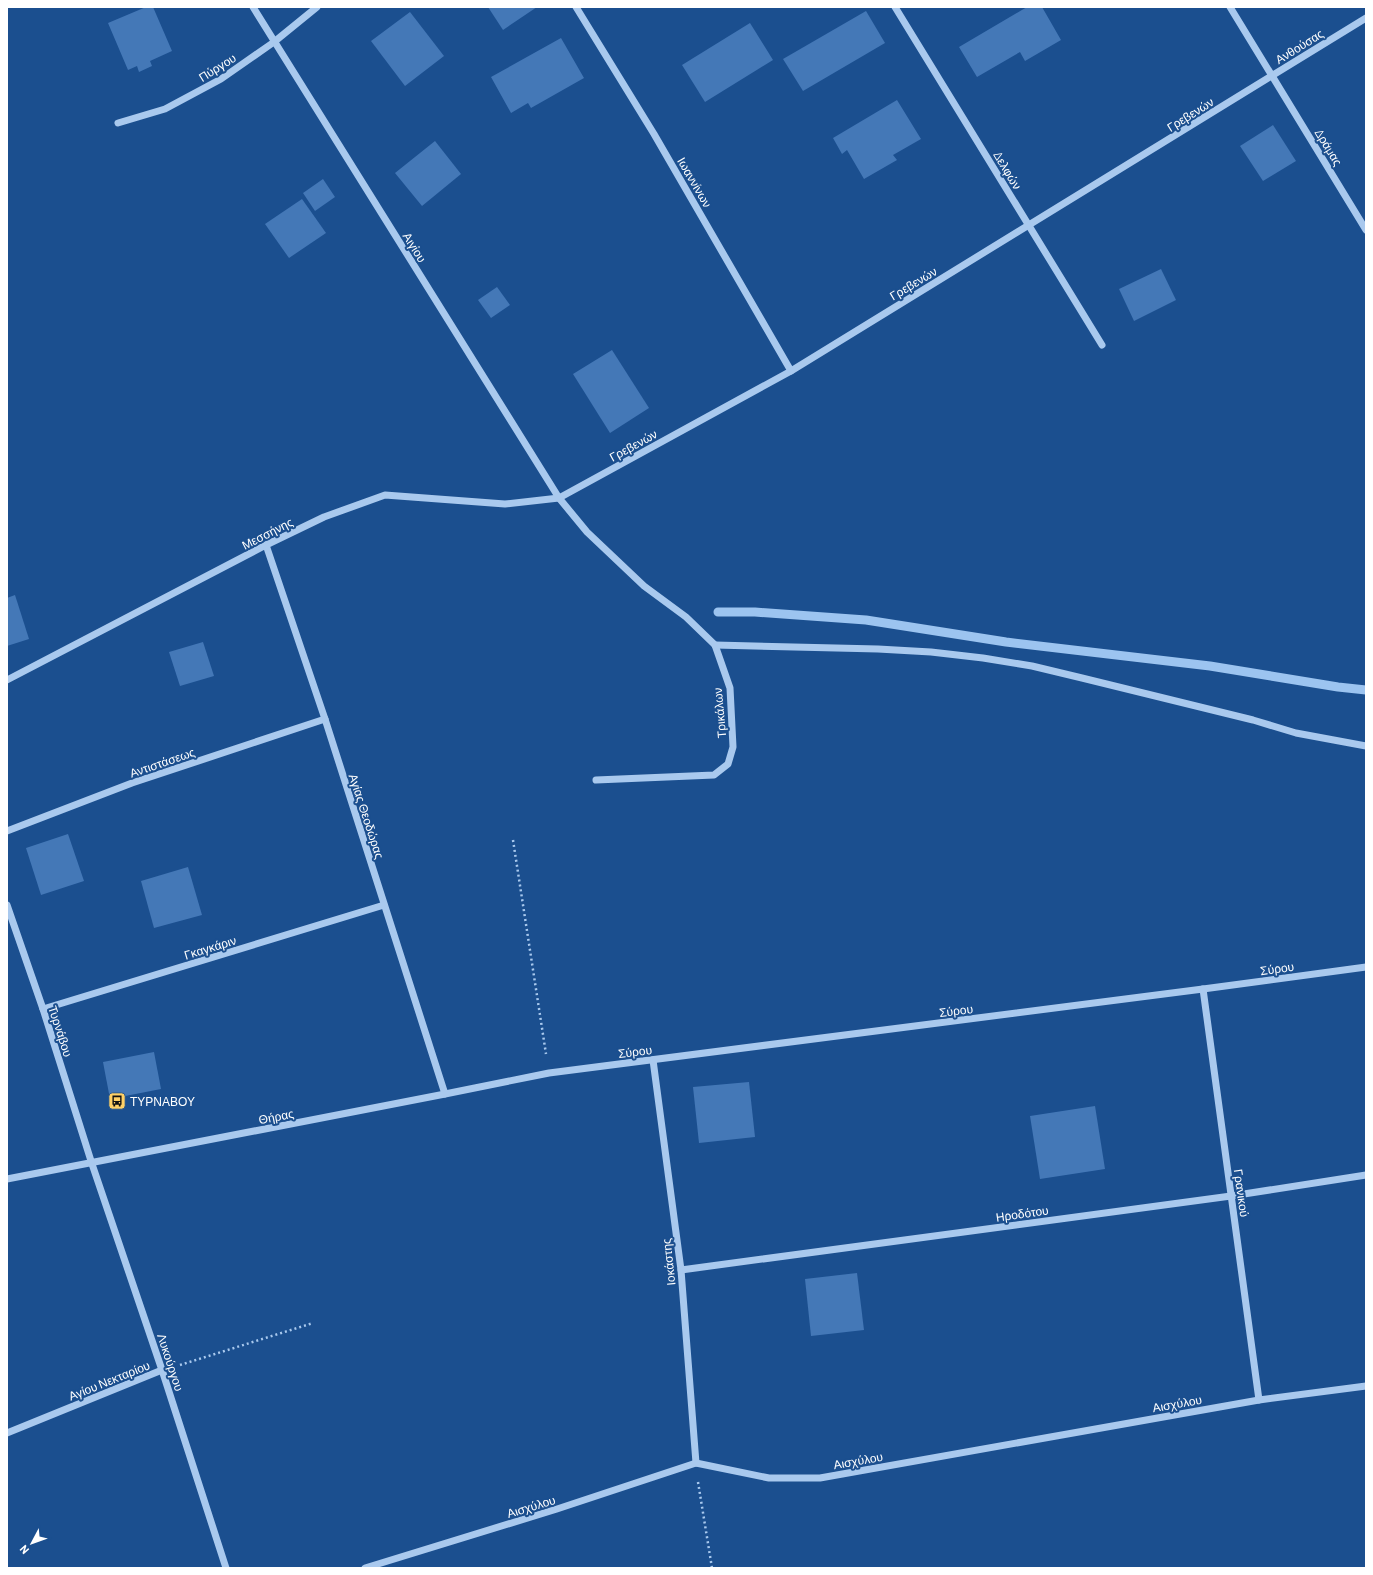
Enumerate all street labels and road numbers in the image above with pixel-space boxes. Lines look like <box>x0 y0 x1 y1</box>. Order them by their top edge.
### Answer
street label: Ανθούσας <box>1272 26 1326 67</box>
street label: Πύργου <box>196 50 239 85</box>
street label: Γρεβενών <box>1164 94 1216 135</box>
street label: Δράμας <box>1312 126 1346 169</box>
street label: Δελφών <box>990 148 1025 192</box>
street label: Ιωαννίνων <box>675 154 715 210</box>
street label: Αιγίου <box>400 229 430 265</box>
street label: Γρεβενών <box>887 264 940 303</box>
street label: Γρεβενών <box>607 426 660 465</box>
street label: Μεσσήνης <box>239 514 295 553</box>
street label: Τρικάλων <box>710 687 729 739</box>
street label: Αντιστάσεως <box>128 744 197 781</box>
street label: Αγίας Θεοδώρας <box>346 772 387 861</box>
street label: Γκαγκάριν <box>182 932 238 962</box>
street label: Σύρου <box>1259 959 1295 978</box>
street label: Σύρου <box>938 1001 974 1020</box>
street label: Τυρνάβου <box>45 1004 76 1059</box>
street label: Σύρου <box>617 1042 653 1061</box>
street label: Θήρας <box>257 1106 295 1127</box>
street label: Γρανικού <box>1231 1168 1252 1218</box>
street label: Ηροδότου <box>995 1202 1049 1225</box>
street label: Ιοκάστης <box>659 1237 678 1286</box>
street label: Λυκούργου <box>154 1331 187 1393</box>
street label: Αγίου Νεκταρίου <box>66 1357 152 1404</box>
street label: Αισχύλου <box>1151 1392 1203 1415</box>
street label: Αισχύλου <box>832 1449 884 1472</box>
street label: Αισχύλου <box>505 1492 557 1521</box>

